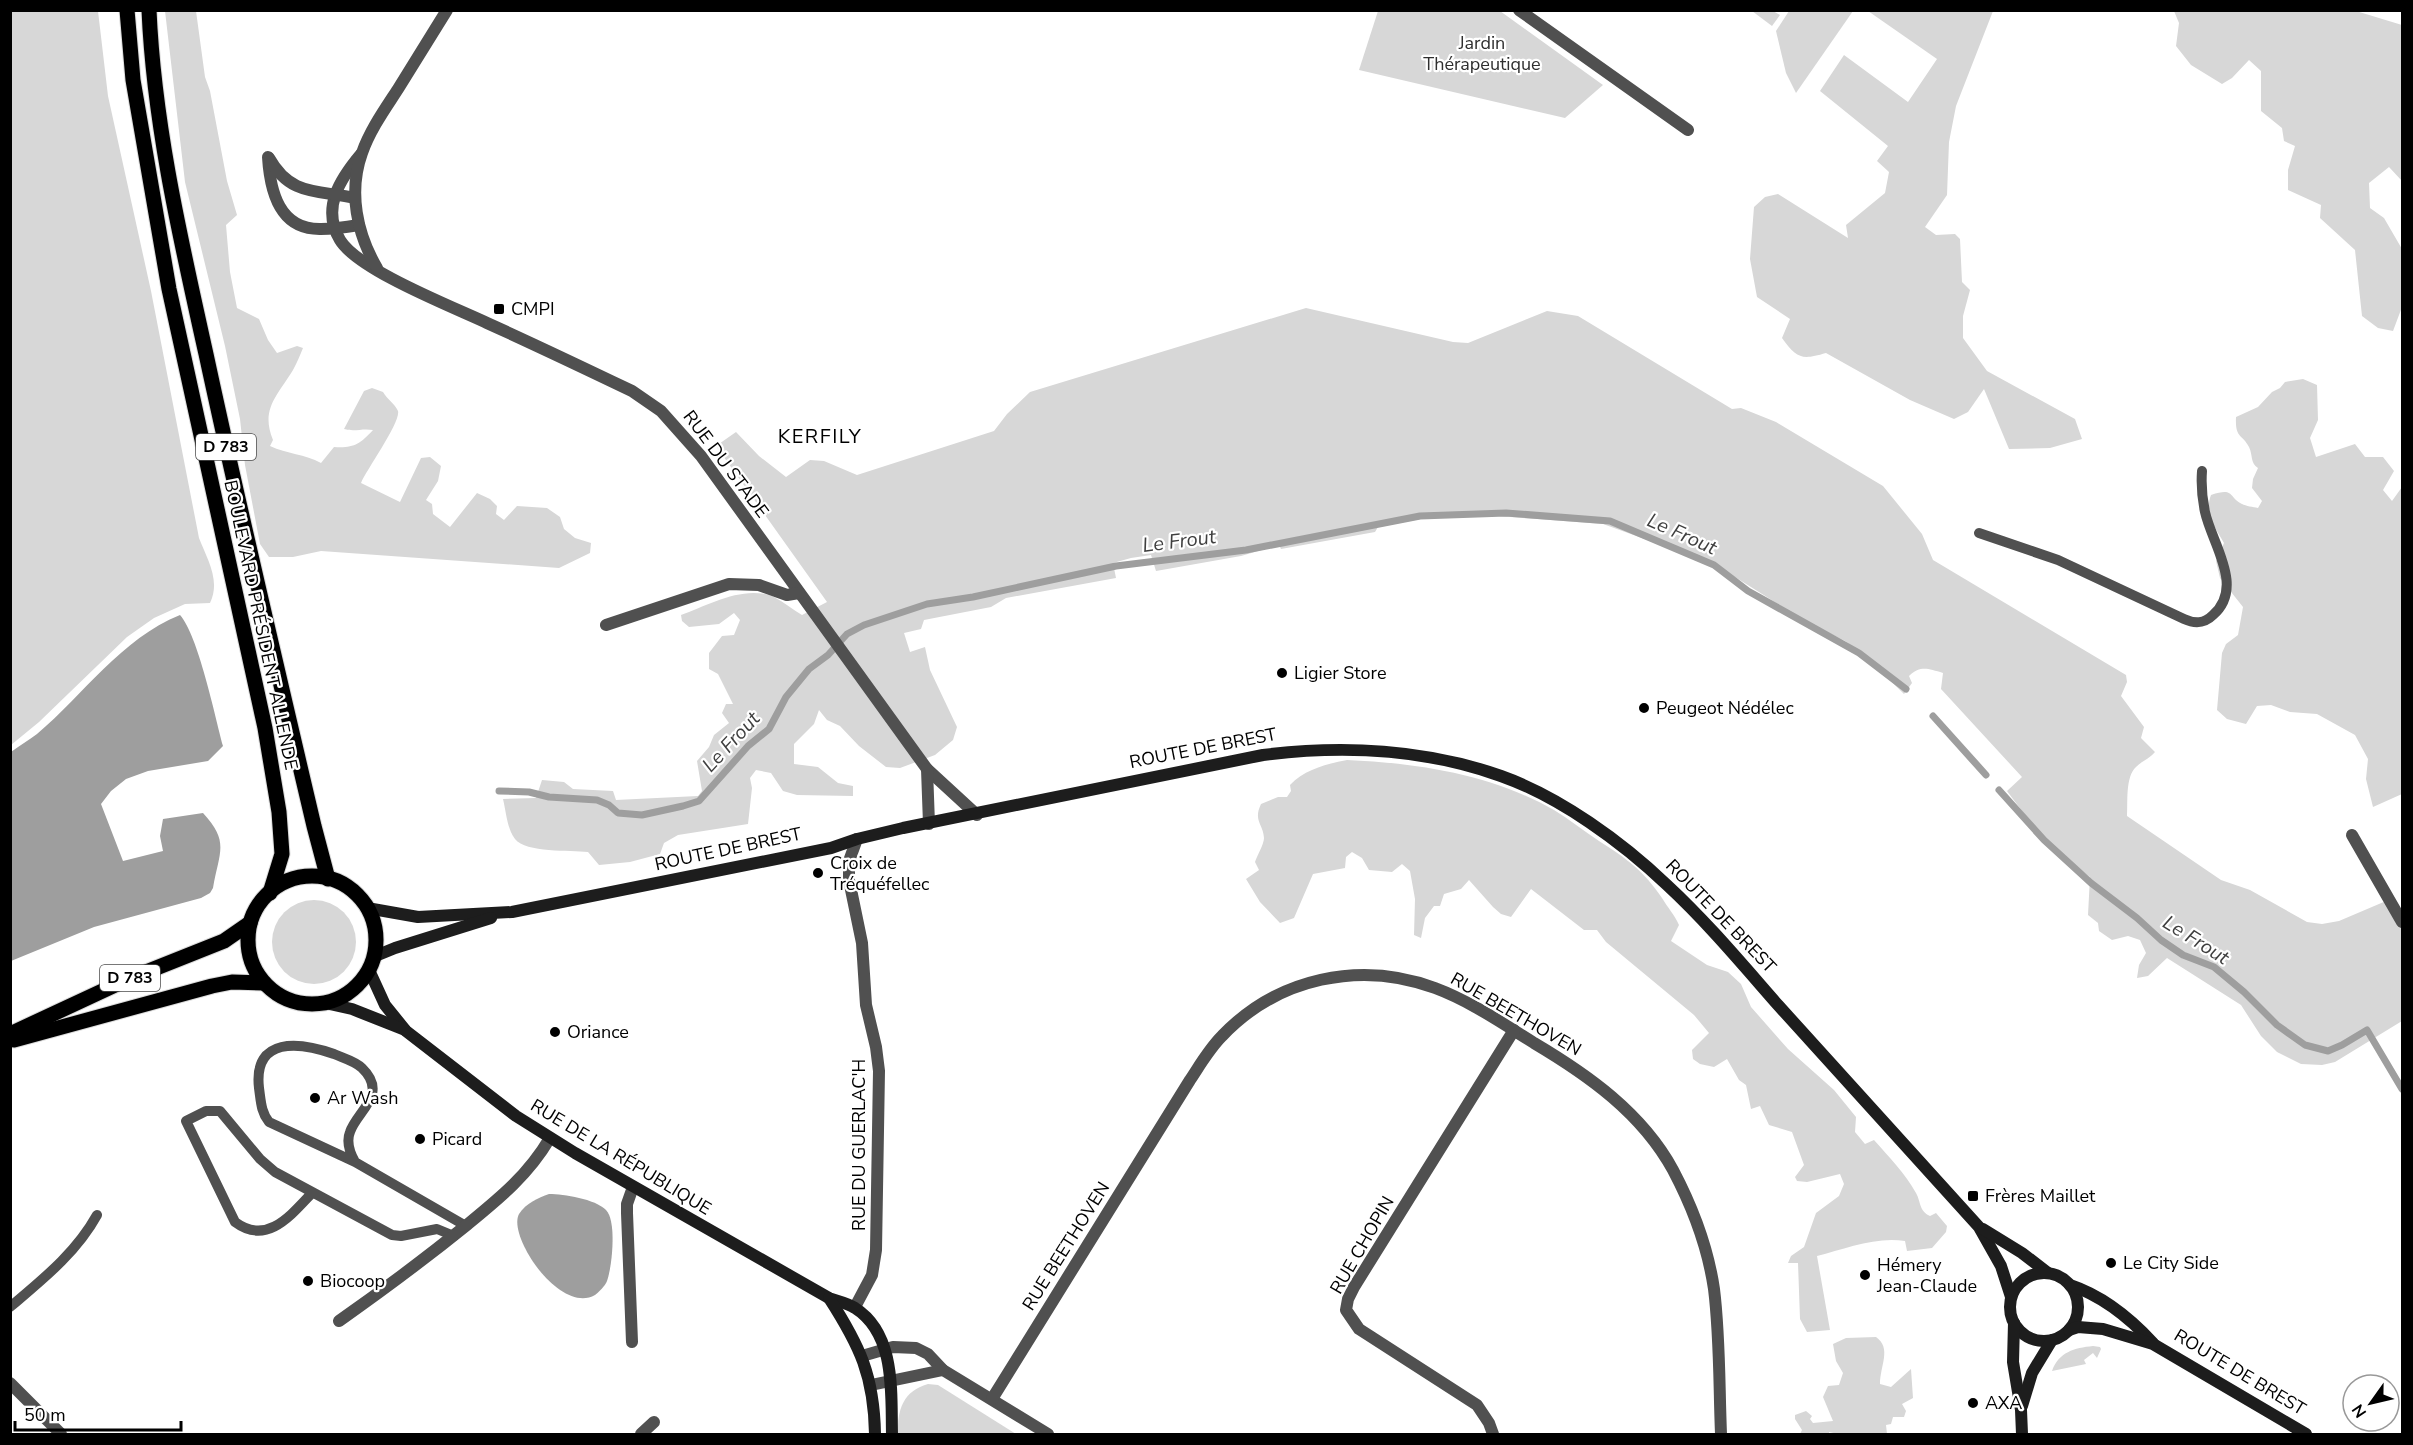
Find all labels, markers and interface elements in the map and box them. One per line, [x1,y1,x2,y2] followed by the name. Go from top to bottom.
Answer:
[1423,31,1541,76] park label: Jardin Thérapeutique
[511,297,555,321] place label: CMPI
[492,302,506,316] marker: CMPI
[678,405,774,523] street label: RUE DU STADE
[778,423,862,450] district label: KERFILY
[196,434,256,460] road number: D 783
[218,478,304,772] street label: BOULEVARD PRÉSIDENT ALLENDE
[1643,507,1722,562] water label: Le Frout
[1141,523,1218,559] water label: Le Frout
[1294,661,1386,685] place label: Ligier Store
[1275,666,1289,680] marker: Ligier Store
[1656,696,1794,720] place label: Peugeot Nédélec
[1637,701,1651,715] marker: Peugeot Nédélec
[696,705,767,778] water label: Le Frout
[1127,722,1279,774] street label: ROUTE DE BREST
[652,822,804,876] street label: ROUTE DE BREST
[830,851,929,896] place label: Croix de Tréquéfellec
[1660,854,1782,978] street label: ROUTE DE BREST
[811,866,825,880] marker: Croix de Tréquéfellec
[2158,909,2235,971] water label: Le Frout
[100,965,160,991] road number: D 783
[1446,967,1586,1061] street label: RUE BEETHOVEN
[567,1020,629,1044] place label: Oriance
[548,1025,562,1039] marker: Oriance
[847,1059,871,1231] street label: RUE DU GUERLAC'H
[327,1086,398,1110] place label: Ar Wash
[308,1091,322,1105] marker: Ar Wash
[526,1093,716,1221] street label: RUE DE LA RÉPUBLIQUE
[432,1127,482,1151] place label: Picard
[413,1132,427,1146] marker: Picard
[1017,1177,1115,1315] street label: RUE BEETHOVEN
[1985,1184,2096,1208] place label: Frères Maillet
[1966,1189,1980,1203] marker: Frères Maillet
[1324,1192,1400,1298] street label: RUE CHOPIN
[2123,1251,2219,1275] place label: Le City Side
[1876,1253,1977,1298] place label: Hémery Jean-Claude
[2104,1256,2118,1270] marker: Le City Side
[1858,1268,1872,1282] marker: Hémery Jean-Claude
[320,1269,385,1293] place label: Biocoop
[301,1274,315,1288] marker: Biocoop
[2170,1323,2310,1421] street label: ROUTE DE BREST
[2341,1373,2401,1433] north arrow
[1985,1391,2022,1415] place label: AXA
[15,1394,182,1432] scale bar
[1966,1396,1980,1410] marker: AXA
[2347,1400,2372,1422] text: N
[24,1403,66,1427] text: 50 m

